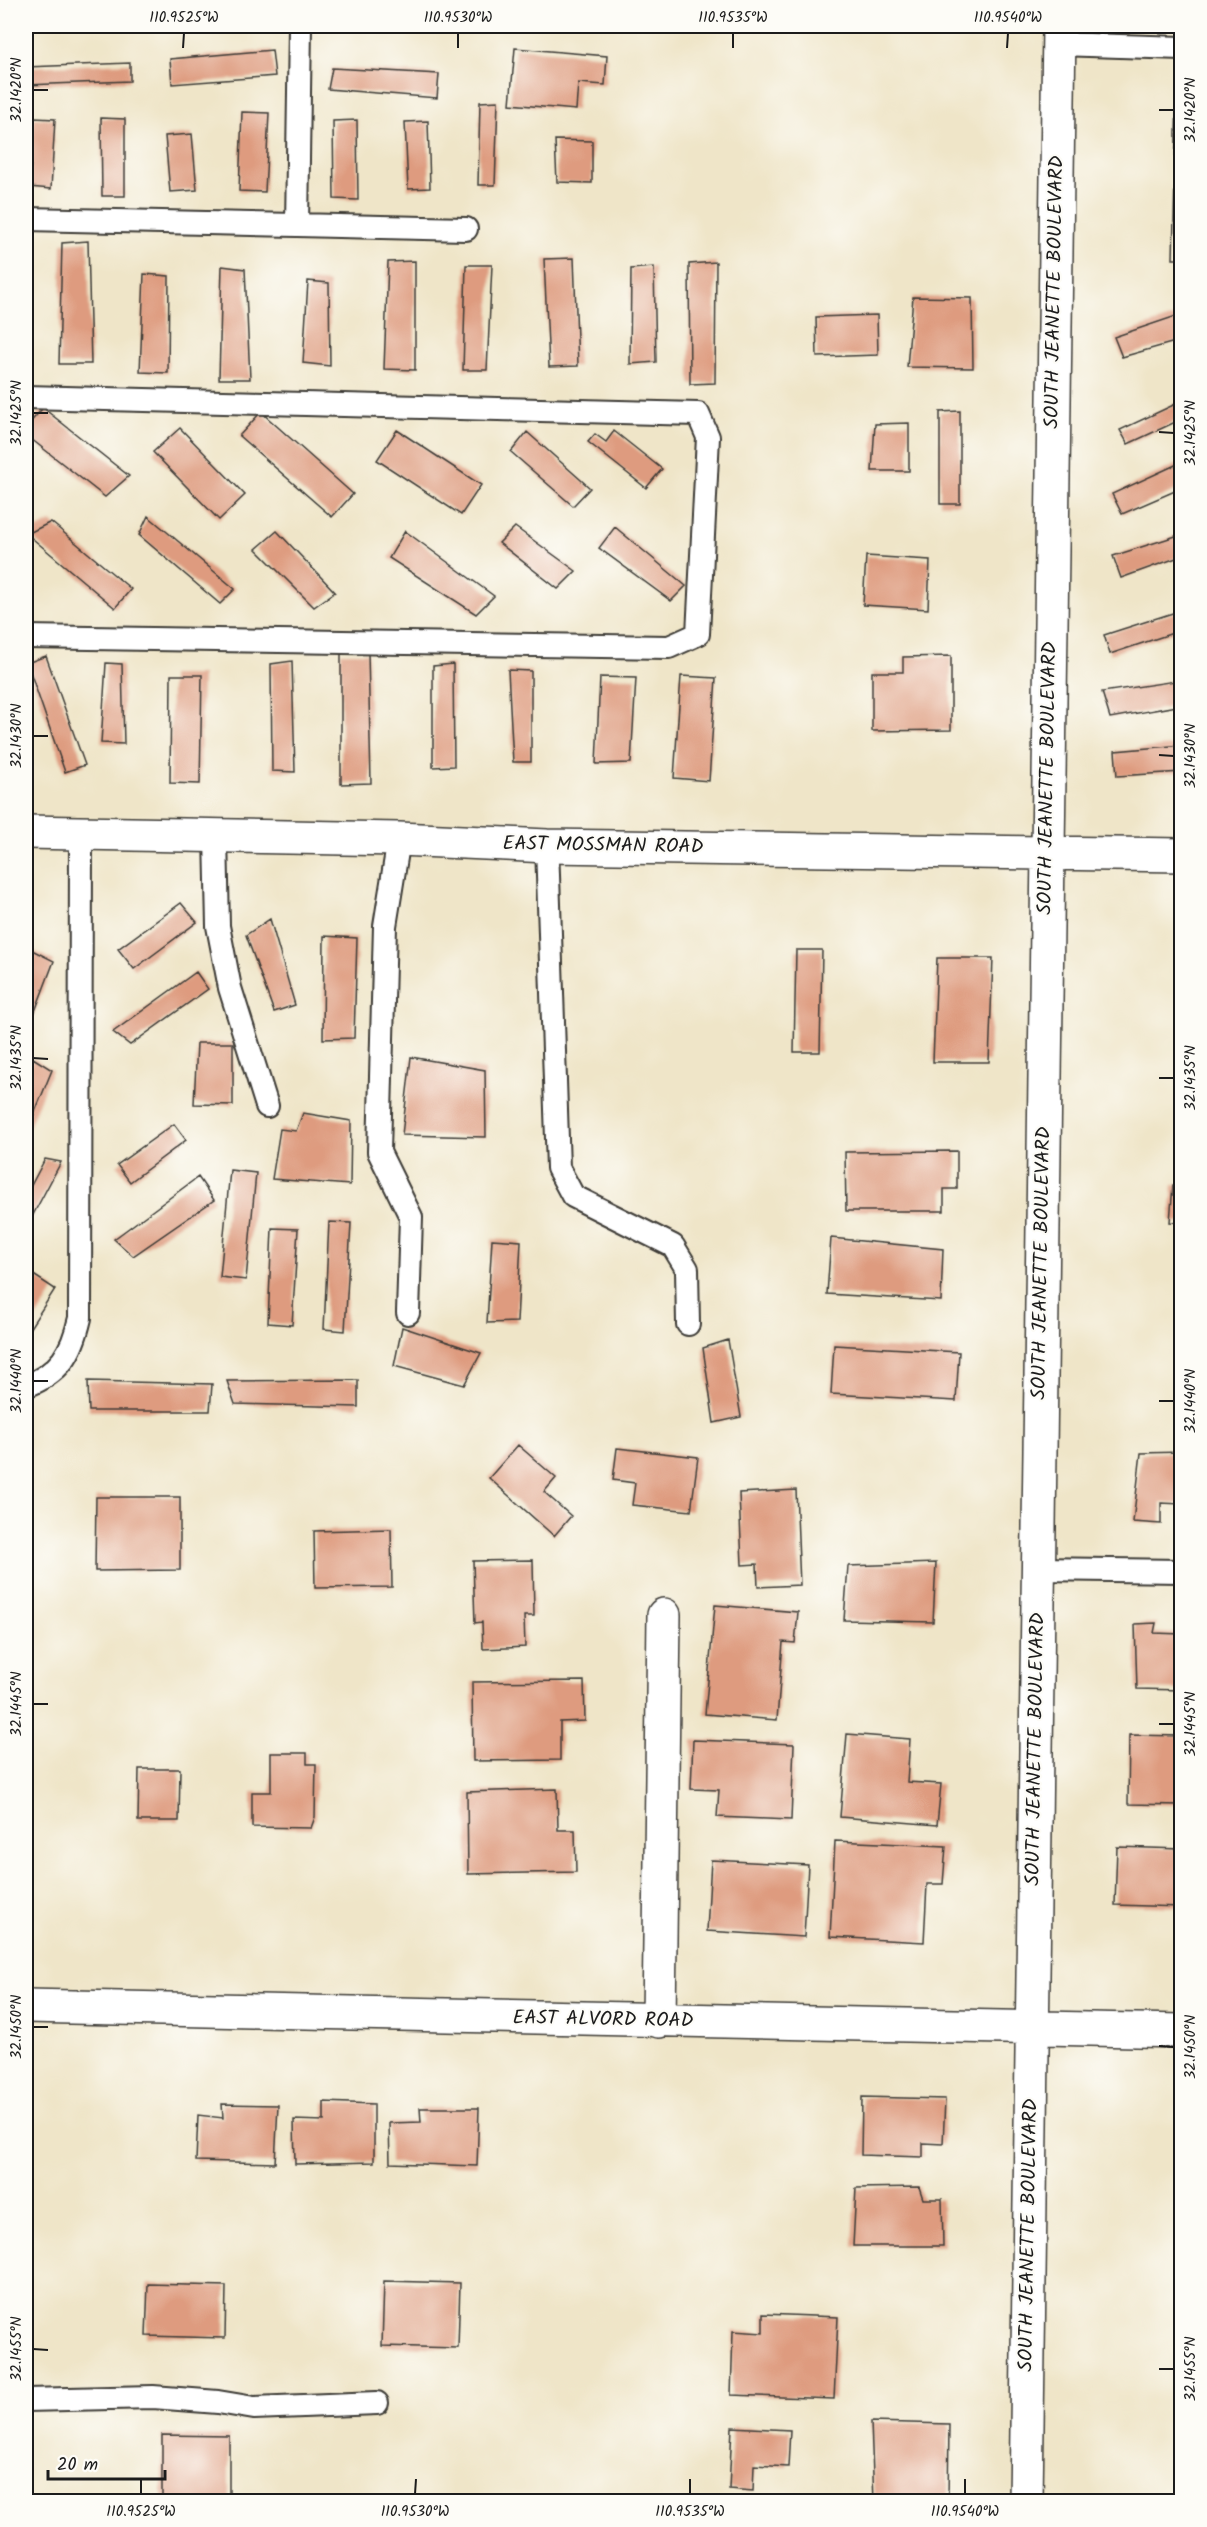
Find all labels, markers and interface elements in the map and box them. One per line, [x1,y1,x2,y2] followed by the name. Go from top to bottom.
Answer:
[149,6,219,30] text: 110.9525°W
[424,6,493,30] text: 110.9530°W
[698,6,768,30] text: 110.9535°W
[974,6,1042,30] text: 110.9540°W
[5,57,29,123] text: 32.1420°N
[1179,77,1203,143] text: 32.1420°N
[1037,155,1073,429] street label: SOUTH JEANETTE BOULEVARD
[5,380,29,446] text: 32.1425°N
[1179,400,1203,466] text: 32.1425°N
[1030,641,1066,915] street label: SOUTH JEANETTE BOULEVARD
[5,703,29,769] text: 32.1430°N
[1179,723,1203,789] text: 32.1430°N
[502,828,704,864] street label: EAST MOSSMAN ROAD
[5,1025,29,1091] text: 32.1435°N
[1179,1045,1203,1111] text: 32.1435°N
[1024,1126,1060,1400] street label: SOUTH JEANETTE BOULEVARD
[5,1349,29,1413] text: 32.1440°N
[1179,1369,1203,1433] text: 32.1440°N
[1018,1612,1054,1886] street label: SOUTH JEANETTE BOULEVARD
[5,1671,29,1737] text: 32.1445°N
[1179,1691,1203,1757] text: 32.1445°N
[5,1995,29,2059] text: 32.1450°N
[512,2002,694,2038] street label: EAST ALVORD ROAD
[1179,2015,1203,2079] text: 32.1450°N
[1011,2098,1047,2372] street label: SOUTH JEANETTE BOULEVARD
[5,2316,29,2382] text: 32.1455°N
[1179,2336,1203,2402] text: 32.1455°N
[48,2443,165,2481] scale bar
[57,2451,98,2480] text: 20 m
[106,2500,176,2524] text: 110.9525°W
[381,2500,450,2524] text: 110.9530°W
[655,2500,725,2524] text: 110.9535°W
[931,2500,999,2524] text: 110.9540°W

